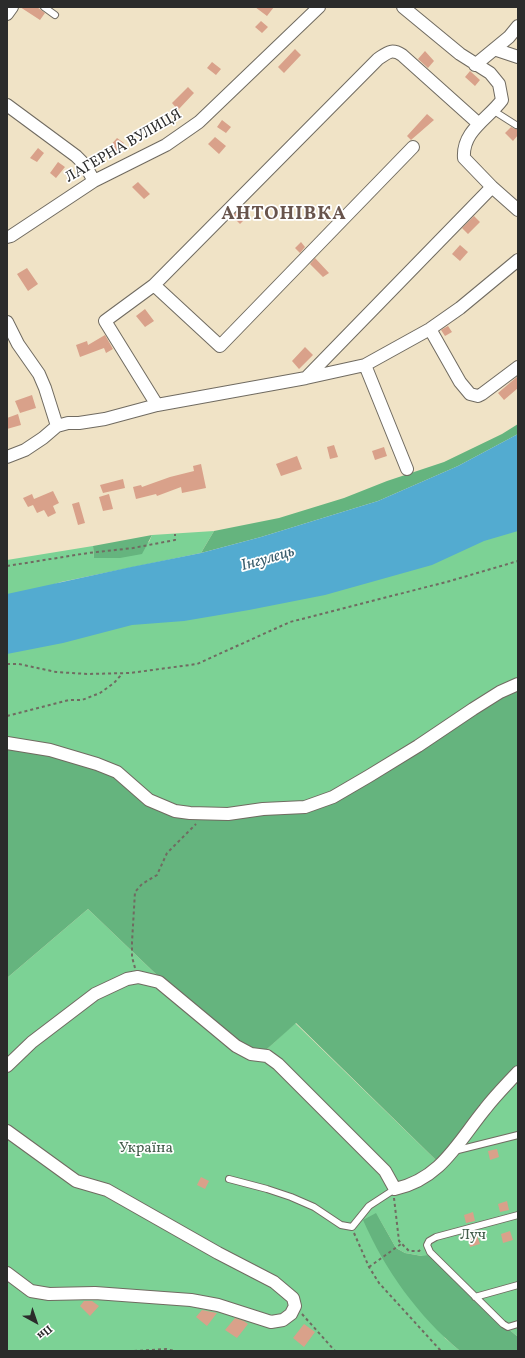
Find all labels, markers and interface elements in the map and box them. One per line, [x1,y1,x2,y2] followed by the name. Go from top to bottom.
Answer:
[62,106,186,188] street label: ЛАГЕРНА ВУЛИЦЯ
[221,205,347,227] district label: АНТОНІВКА
[239,543,297,577] water label: Інгулець
[119,1140,173,1158] park label: Україна
[460,1227,486,1245] park label: Луч
[16,1302,56,1342] north arrow
[33,1321,55,1342] text: Пн

